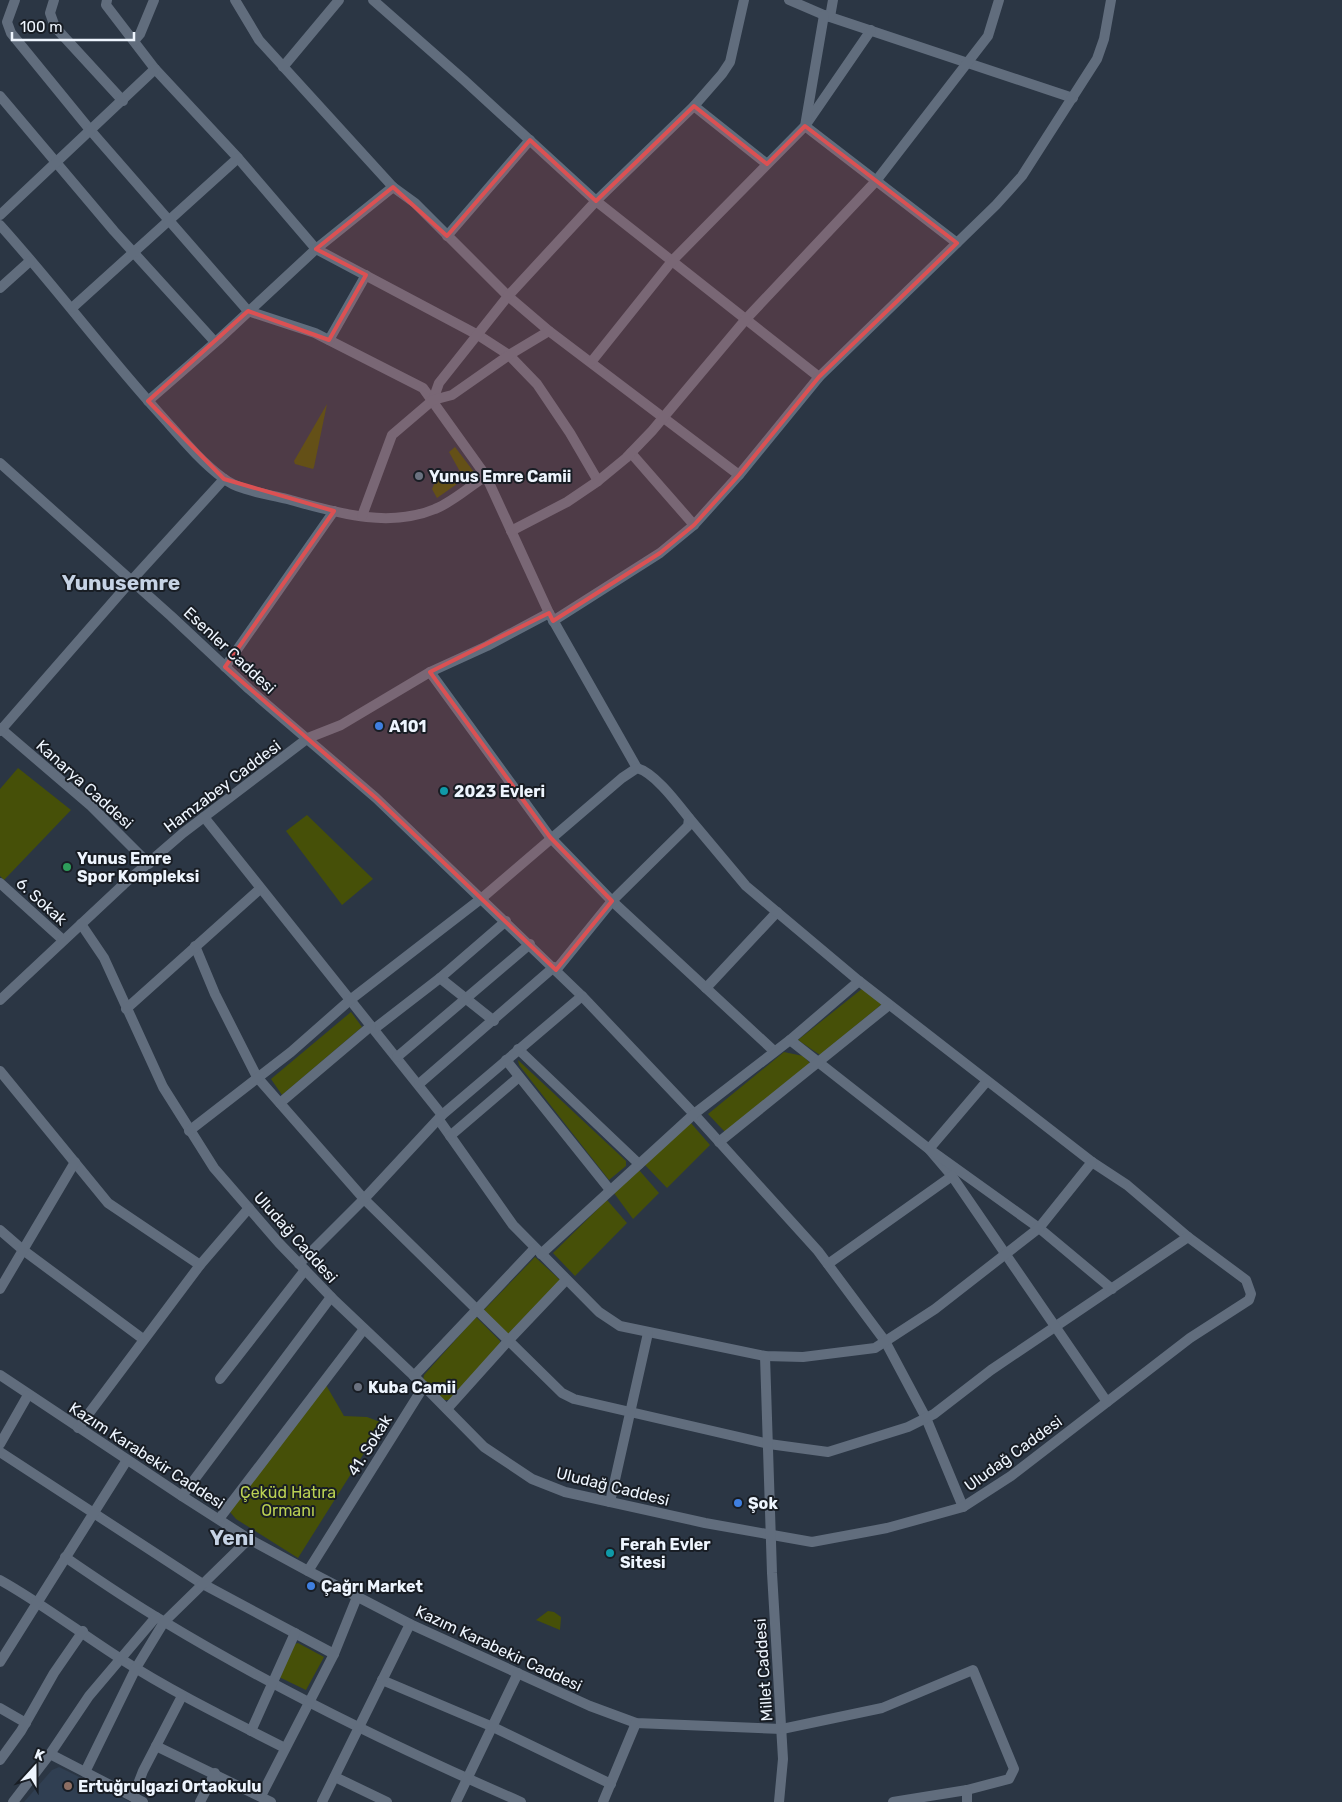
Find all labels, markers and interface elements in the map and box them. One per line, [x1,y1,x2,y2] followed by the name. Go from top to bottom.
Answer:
[12,10,135,42] scale bar
[20,18,62,36] text: 100 m
[429,467,571,486] place label: Yunus Emre Camii
[413,470,425,482] marker: Yunus Emre Camii
[62,570,180,595] district label: Yunusemre
[180,603,279,698] street label: Esenler Caddesi
[389,717,427,736] place label: A101
[373,720,385,732] marker: A101
[32,736,137,833] street label: Kanarya Caddesi
[160,736,285,837] street label: Hamzabey Caddesi
[454,782,545,801] place label: 2023 Evleri
[438,785,450,797] marker: 2023 Evleri
[77,849,199,886] place label: Yunus Emre Spor Kompleksi
[61,861,73,873] marker: Yunus Emre Spor Kompleksi
[12,874,72,930] street label: 6. Sokak
[250,1188,342,1287] street label: Uludağ Caddesi
[368,1378,456,1397] place label: Kuba Camii
[352,1381,364,1393] marker: Kuba Camii
[65,1398,228,1513] street label: Kazım Karabekir Caddesi
[343,1410,396,1479] street label: 41. Sokak
[961,1412,1066,1495] street label: Uludağ Caddesi
[554,1463,671,1510] street label: Uludağ Caddesi
[240,1483,336,1520] park label: Çeküd Hatıra Ormanı
[748,1494,778,1513] place label: Şok
[732,1497,744,1509] marker: Şok
[210,1525,254,1550] district label: Yeni
[620,1535,711,1572] place label: Ferah Evler Sitesi
[604,1547,616,1559] marker: Ferah Evler Sitesi
[321,1577,423,1596] place label: Çağrı Market
[305,1580,317,1592] marker: Çağrı Market
[413,1602,585,1695] street label: Kazım Karabekir Caddesi
[750,1618,777,1722] street label: Millet Caddesi
[10,1742,60,1792] north arrow
[32,1746,48,1765] text: K
[78,1777,262,1796] place label: Ertuğrulgazi Ortaokulu
[62,1780,74,1792] marker: Ertuğrulgazi Ortaokulu

